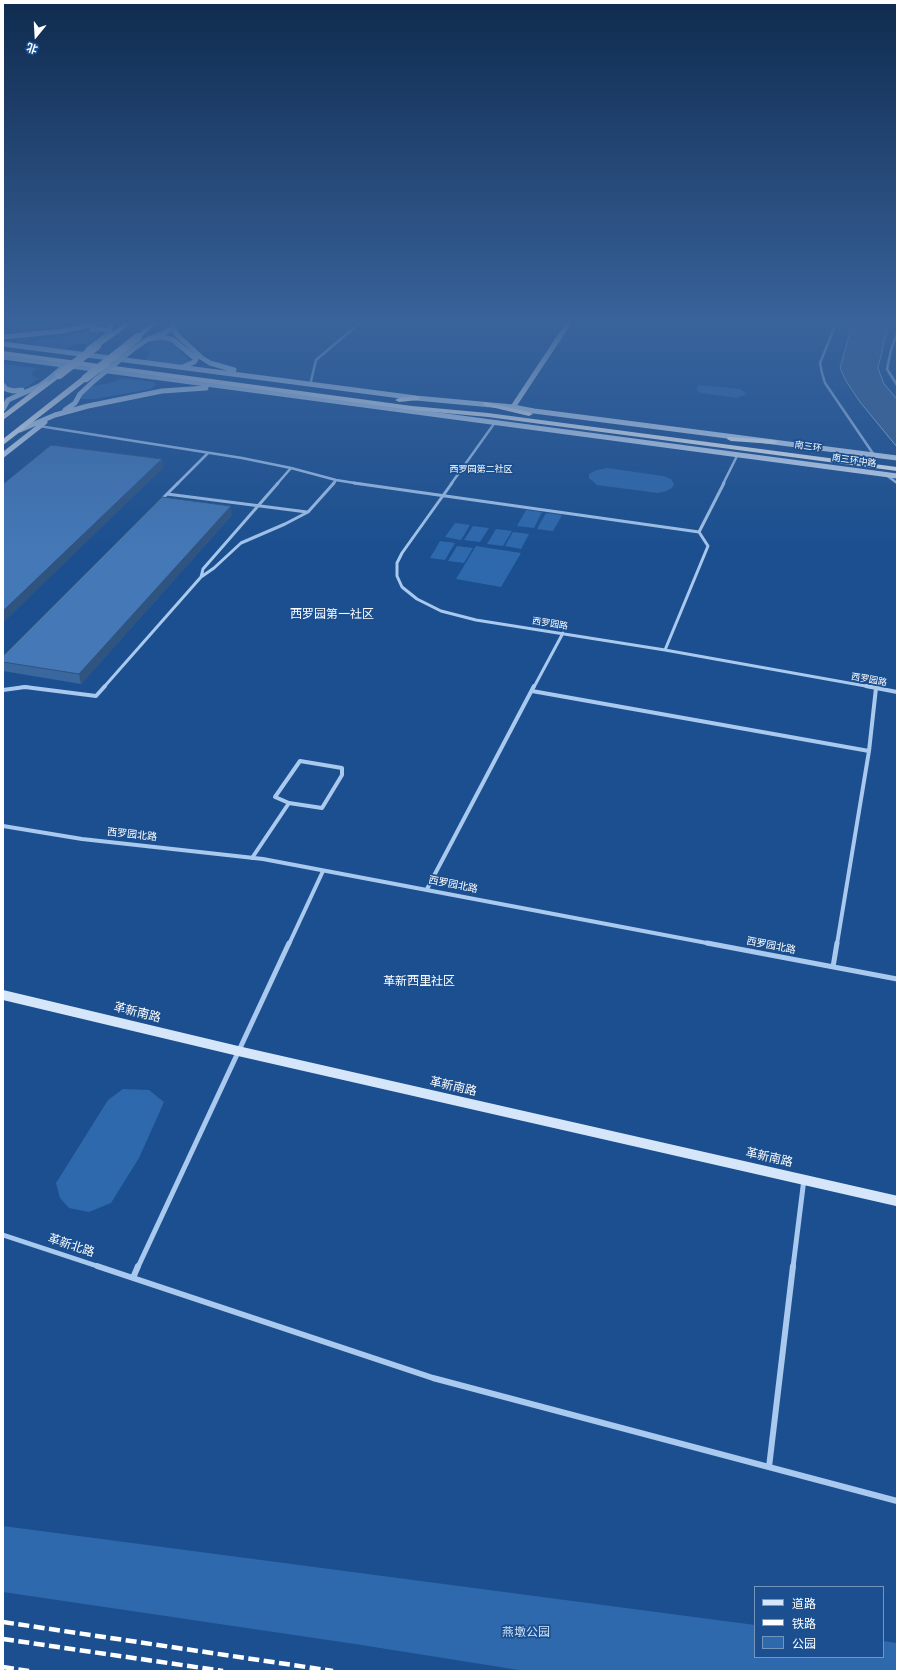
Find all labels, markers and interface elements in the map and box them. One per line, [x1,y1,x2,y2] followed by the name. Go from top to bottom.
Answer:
[16,16,56,56] north arrow
[25,40,39,56] text: 北
[794,440,822,454] street label: 南三环
[831,453,877,469] street label: 南三环中路
[450,465,512,475] district label: 西罗园第二社区
[290,608,374,622] district label: 西罗园第一社区
[531,616,569,632] street label: 西罗园路
[850,672,888,688] street label: 西罗园路
[107,826,157,844] street label: 西罗园北路
[427,874,479,896] street label: 西罗园北路
[745,935,797,957] street label: 西罗园北路
[383,975,455,989] district label: 革新西里社区
[112,1000,162,1026] street label: 革新南路
[428,1075,478,1099] street label: 革新南路
[744,1146,794,1170] street label: 革新南路
[46,1232,96,1260] street label: 革新北路
[754,1586,884,1658] legend
[792,1597,816,1611] text: 道路
[792,1617,816,1631] text: 铁路
[502,1626,550,1640] park label: 燕墩公园
[792,1637,816,1651] text: 公园

